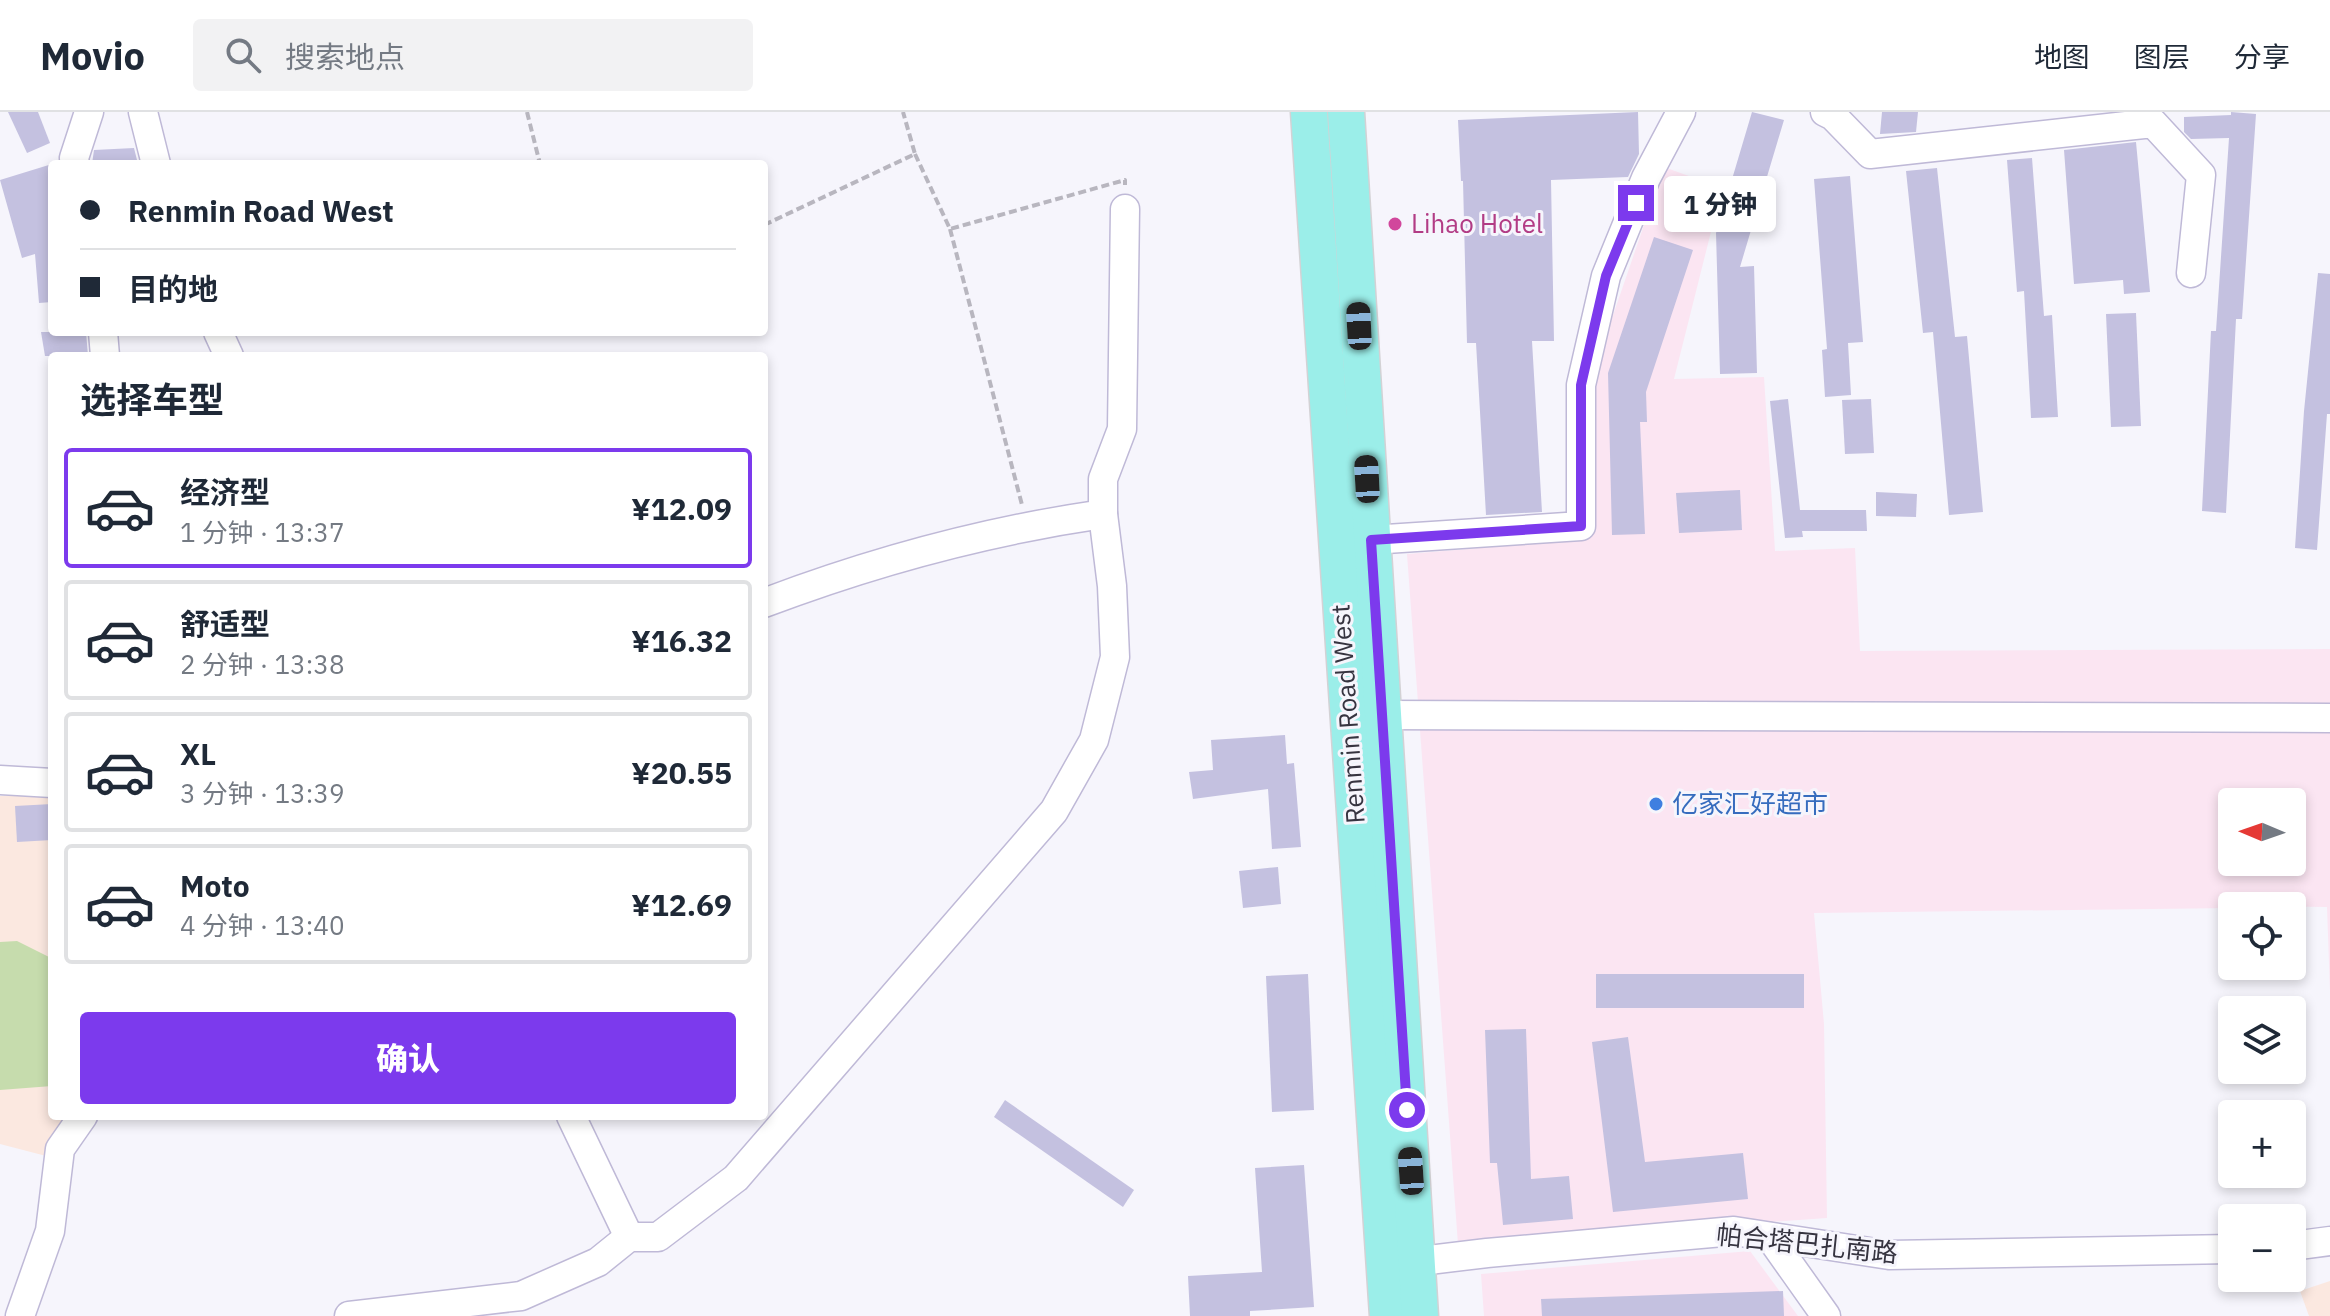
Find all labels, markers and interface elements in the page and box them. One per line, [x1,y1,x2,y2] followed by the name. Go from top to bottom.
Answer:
[193,19,753,91] search box
[40,31,145,80] text: Movio
[221,33,265,77] icon: search
[285,37,405,76] text: 搜索地点
[2034,38,2090,75] text: 地图
[2134,38,2190,75] text: 图层
[2234,38,2290,75] text: 分享
[1664,175,1776,231] callout: 1 分钟
[1618,185,1654,221] route end
[1683,187,1757,221] text: 1 分钟
[128,191,394,230] text: Renmin Road West
[1411,206,1543,240] place label: Lihao Hotel
[1386,215,1404,233] marker: Lihao Hotel
[128,269,218,308] text: 目的地
[1346,301,1372,351] car
[80,376,224,423] text: 选择车型
[1354,454,1380,504] car
[84,472,156,544] icon: car
[180,472,270,511] text: 经济型
[631,489,732,528] text: ¥12.09
[180,515,344,549] text: 1 分钟 · 13:37
[1322,603,1372,825] street label: Renmin Road West
[84,604,156,676] icon: car
[180,604,270,643] text: 舒适型
[631,621,732,660] text: ¥16.32
[180,647,344,681] text: 2 分钟 · 13:38
[180,734,216,773] text: XL
[84,736,156,808] icon: car
[631,753,732,792] text: ¥20.55
[180,776,344,810] text: 3 分钟 · 13:39
[1672,786,1828,820] place label: 亿家汇好超市
[2218,788,2306,876] north arrow
[2218,788,2306,1292] map controls
[1647,795,1665,813] marker: 亿家汇好超市
[180,866,250,905] text: Moto
[84,868,156,940] icon: car
[631,885,732,924] text: ¥12.69
[2218,892,2306,980] button: locate
[180,908,344,942] text: 4 分钟 · 13:40
[2218,996,2306,1084] button: layers
[80,1012,736,1104] button: 确认
[1389,1092,1425,1128] route start
[2218,1100,2306,1188] button: +
[1397,1146,1425,1196] car
[2218,1204,2306,1292] button: −
[1715,1217,1899,1269] street label: 帕合塔巴扎南路

